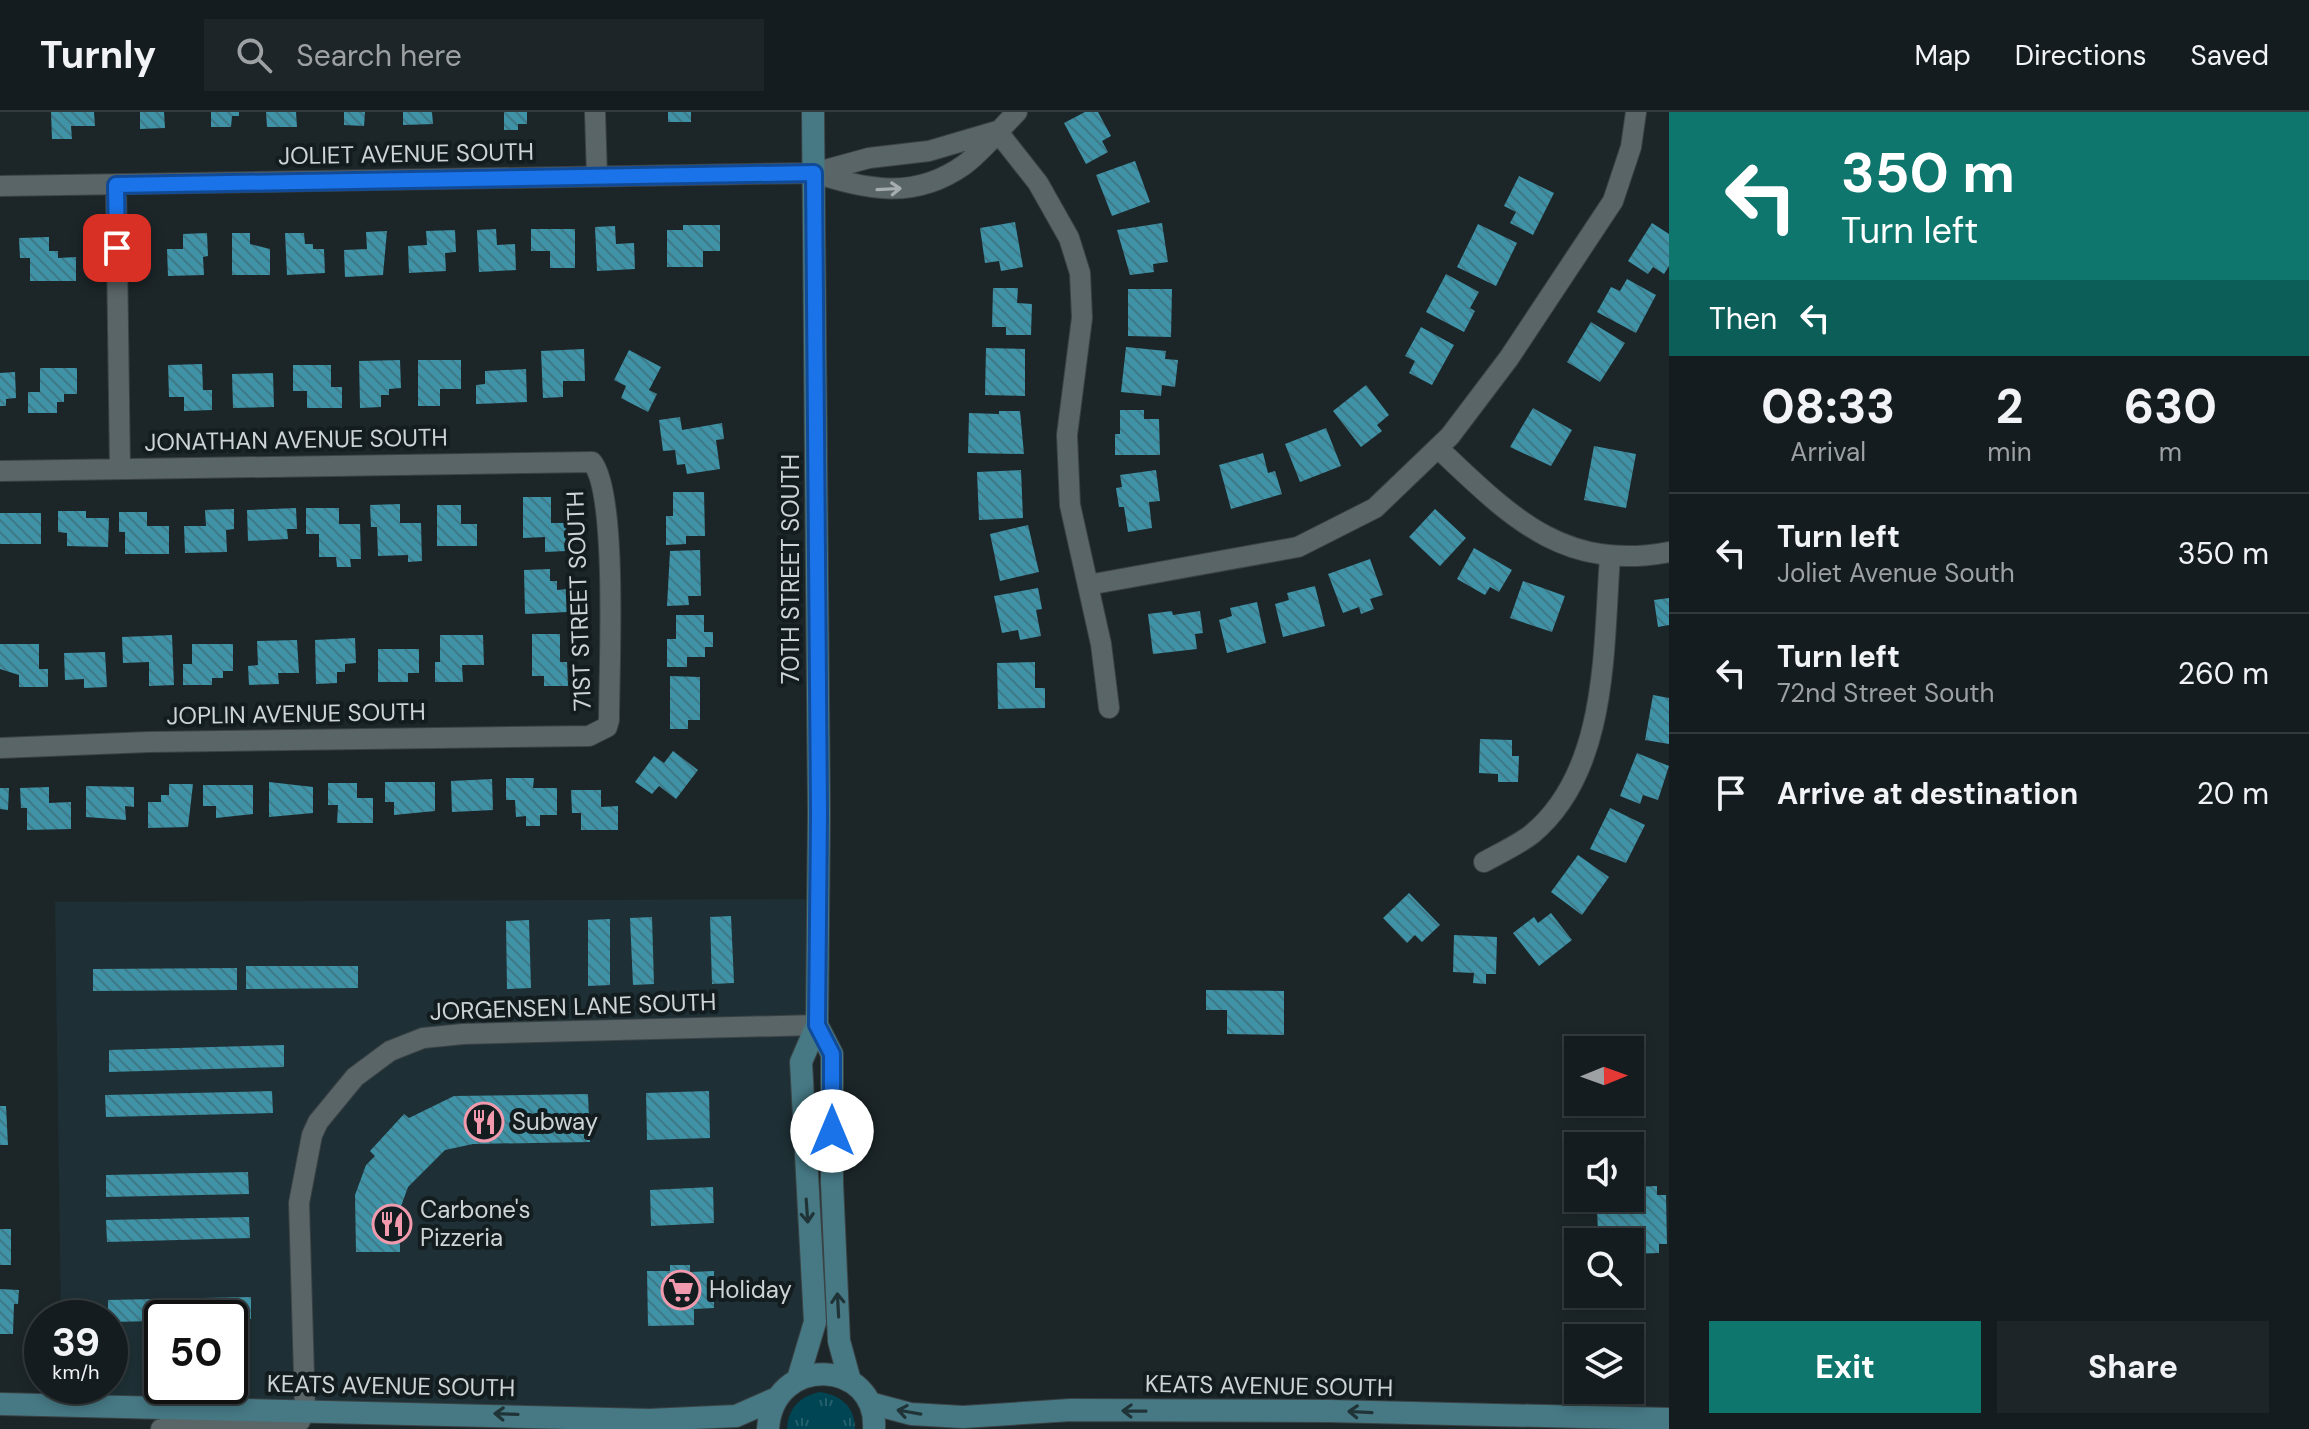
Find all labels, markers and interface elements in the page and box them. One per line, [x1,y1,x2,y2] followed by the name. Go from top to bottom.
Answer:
[204,19,764,91] search box
[40,30,156,80] text: Turnly
[232,33,276,77] icon: search
[296,36,462,75] text: Search here
[1914,37,1971,74] text: Map
[2015,37,2147,74] text: Directions
[2191,37,2269,74] text: Saved
[278,136,534,171] street label: JOLIET AVENUE SOUTH
[1841,136,2015,209] text: 350 m
[1709,144,1813,248] icon: left
[875,181,902,196] one-way arrow
[1841,207,1978,254] text: Turn left
[83,214,151,282] pin
[95,226,139,270] icon: arrive
[1793,296,1837,340] icon: left
[1709,299,1777,338] text: Then
[1761,375,1895,438] text: 08:33
[1996,375,2023,438] text: 2
[2124,375,2217,438] text: 630
[144,421,448,458] street label: JONATHAN AVENUE SOUTH
[1790,435,1866,469] text: Arrival
[1987,435,2032,469] text: min
[2159,435,2182,469] text: m
[775,454,806,684] street label: 70TH STREET SOUTH
[559,491,598,711] street label: 71ST STREET SOUTH
[1777,517,1900,556] text: Turn left
[1709,531,1753,575] icon: left
[2178,534,2269,573] text: 350 m
[1777,556,2015,590] text: Joliet Avenue South
[1777,637,1900,676] text: Turn left
[1709,651,1753,695] icon: left
[2178,654,2269,693] text: 260 m
[1777,676,1994,710] text: 72nd Street South
[166,696,426,731] street label: JOPLIN AVENUE SOUTH
[1709,771,1753,815] icon: arrive
[1777,774,2078,813] text: Arrive at destination
[2197,774,2269,813] text: 20 m
[429,986,717,1027] street label: JORGENSEN LANE SOUTH
[1564,1036,1644,1116] north arrow
[1564,1036,1644,1404] map controls
[790,1089,874,1173] position arrow
[463,1101,505,1143] restaurant icon: Subway
[512,1106,598,1137] place label: Subway
[1564,1132,1644,1212] button: sound
[420,1194,531,1253] place label: Carbone's Pizzeria
[800,1197,815,1224] one-way arrow
[371,1203,413,1245] restaurant icon: Carbone's Pizzeria
[1564,1228,1644,1308] button: search
[660,1269,702,1311] supermarket icon: Holiday
[709,1274,792,1305] place label: Holiday
[830,1292,845,1319] one-way arrow
[144,1300,248,1404] speed limit sign: 50
[52,1316,100,1368] text: 39
[1709,1321,1981,1413] button: Exit
[1997,1321,2269,1413] button: Share
[1564,1324,1644,1404] button: layers
[52,1359,100,1385] text: km/h
[267,1368,516,1403] street label: KEATS AVENUE SOUTH
[1145,1368,1394,1403] street label: KEATS AVENUE SOUTH
[1121,1403,1148,1418] one-way arrow
[897,1404,922,1419] one-way arrow
[1347,1405,1374,1420] one-way arrow
[493,1407,520,1422] one-way arrow

